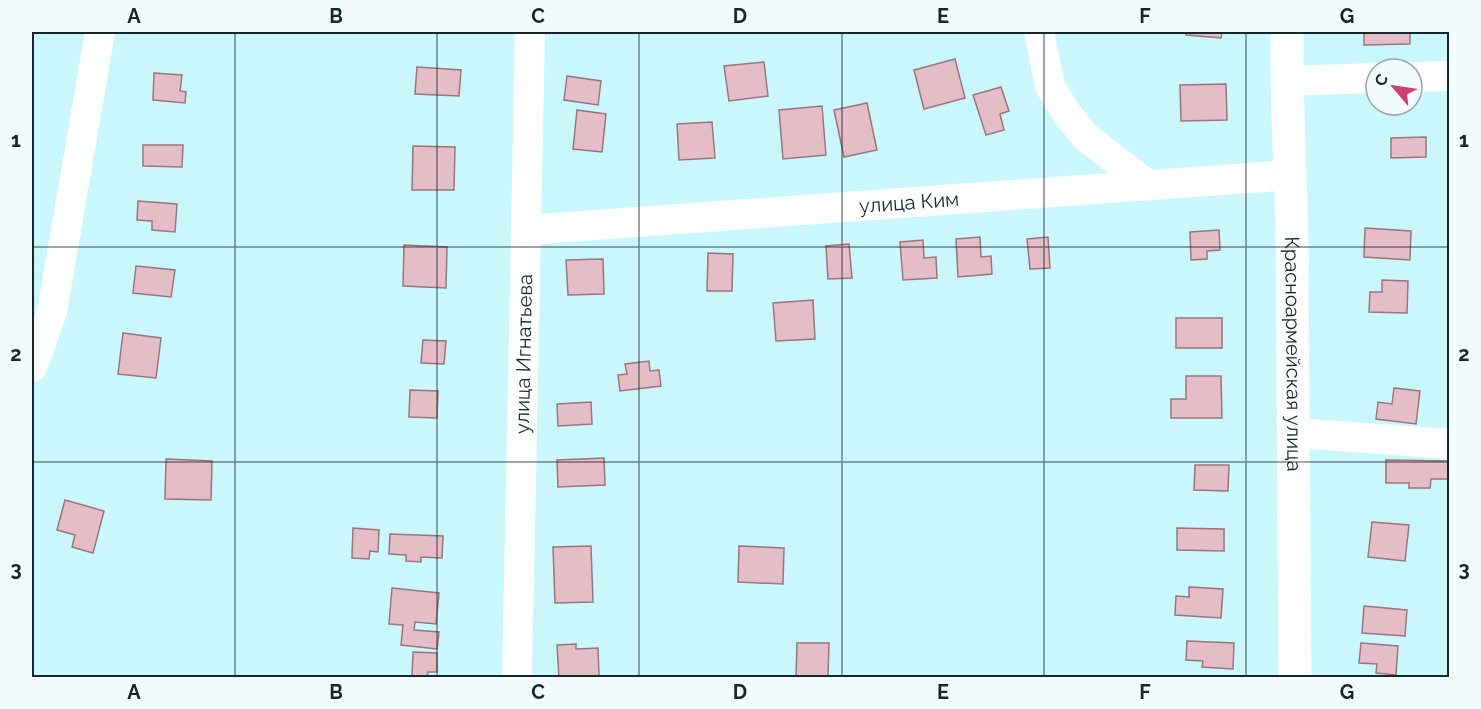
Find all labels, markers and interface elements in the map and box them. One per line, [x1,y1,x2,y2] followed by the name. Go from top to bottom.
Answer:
[127,4,141,28] text: A
[329,4,343,28] text: B
[531,4,545,28] text: C
[733,4,747,28] text: D
[937,4,949,28] text: E
[1139,4,1151,28] text: F
[1340,4,1354,28] text: G
[1364,57,1424,117] north arrow
[1370,71,1392,89] text: С
[11,128,21,152] text: 1
[1459,128,1469,152] text: 1
[858,187,960,218] street label: улица Ким
[1280,236,1306,472] street label: Красноармейская улица
[510,274,537,434] street label: улица Игнатьева
[10,342,22,366] text: 2
[1458,342,1470,366] text: 2
[10,557,22,581] text: 3
[1458,557,1470,581] text: 3
[127,680,141,704] text: A
[329,680,343,704] text: B
[531,680,545,704] text: C
[733,680,747,704] text: D
[937,680,949,704] text: E
[1139,680,1151,704] text: F
[1340,680,1354,704] text: G

